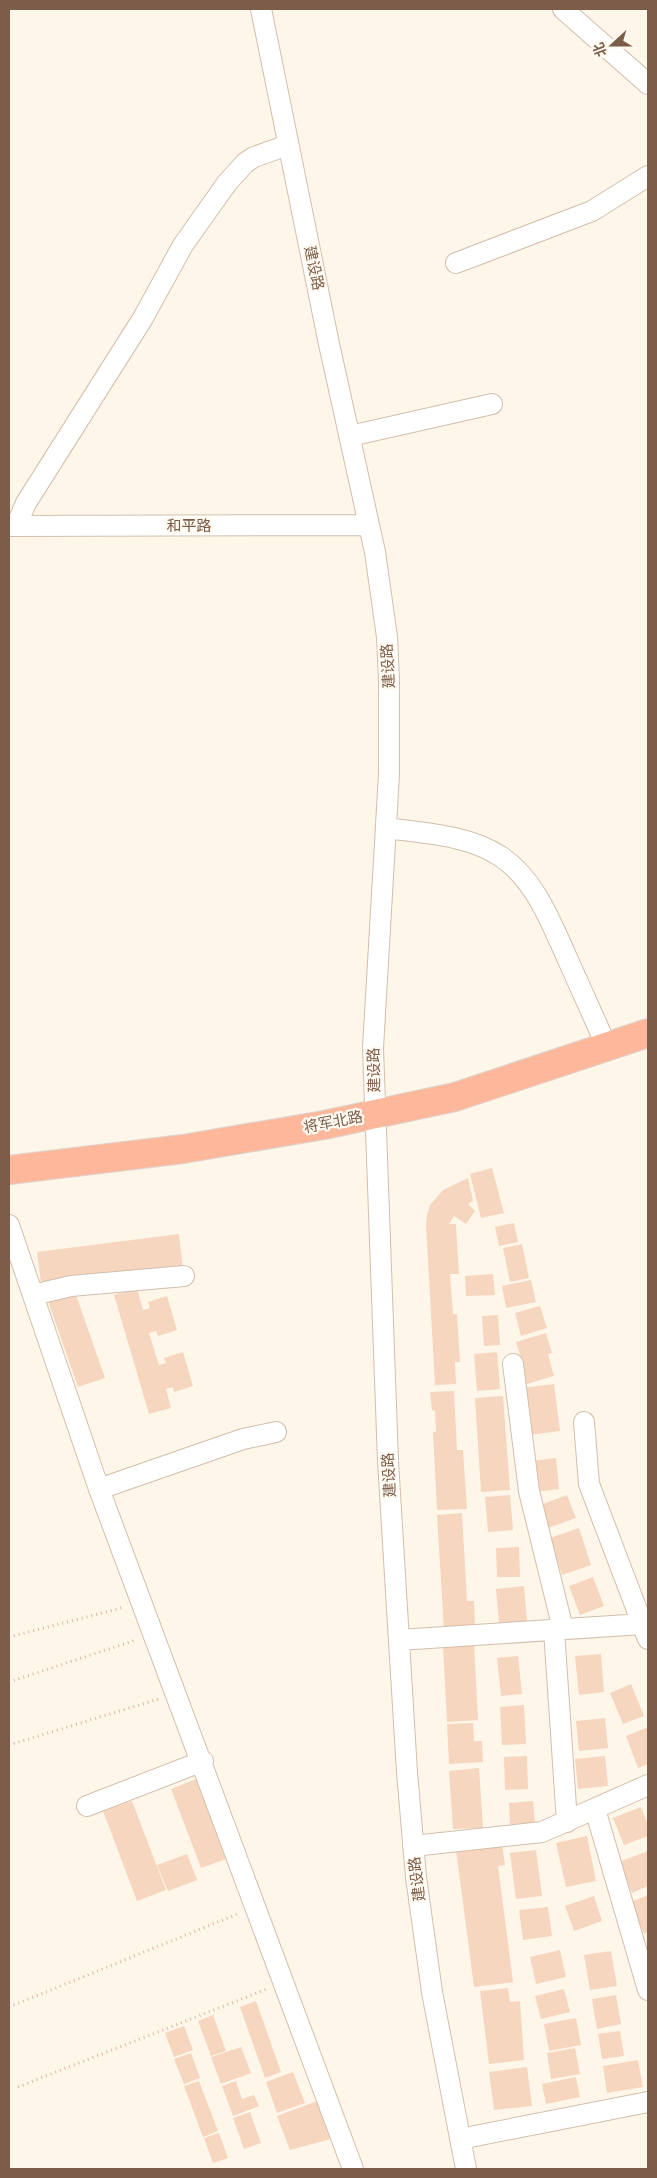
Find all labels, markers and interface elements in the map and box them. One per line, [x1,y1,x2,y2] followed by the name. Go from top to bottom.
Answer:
[587,20,637,70] north arrow
[589,40,610,59] text: 北
[301,244,328,292] street label: 建设路
[166,516,212,534] street label: 和平路
[377,643,397,689] street label: 建设路
[364,1047,382,1093] street label: 建设路
[302,1106,364,1136] street label: 将军北路
[378,1452,398,1498] street label: 建设路
[404,1856,428,1903] street label: 建设路

